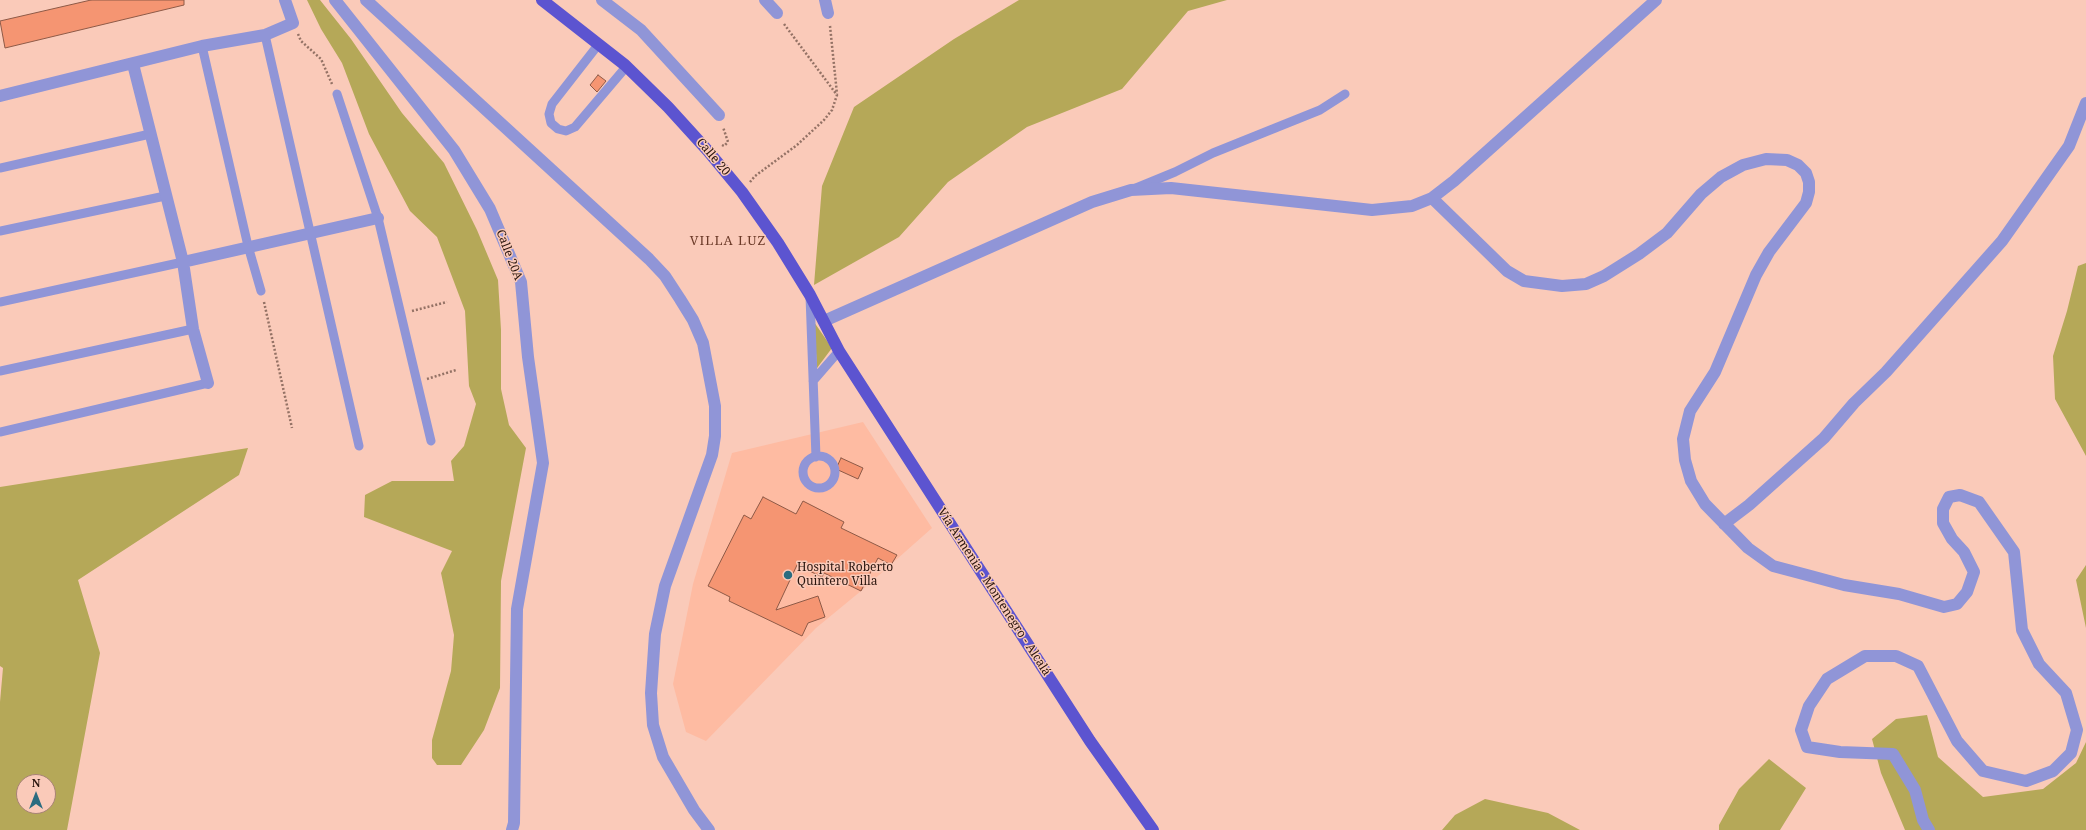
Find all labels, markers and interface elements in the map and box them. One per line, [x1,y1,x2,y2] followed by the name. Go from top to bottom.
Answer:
[693,135,733,179] street label: Calle 20
[493,228,525,282] street label: Calle 20A
[690,233,766,249] district label: VILLA LUZ
[934,505,1054,679] street label: Vía Armenia - Montenegro - Alcalá
[797,561,893,589] place label: Hospital Roberto Quintero Villa
[782,569,794,581] marker: Hospital Roberto Quintero Villa
[16,774,56,814] north arrow
[32,775,40,790] text: N

